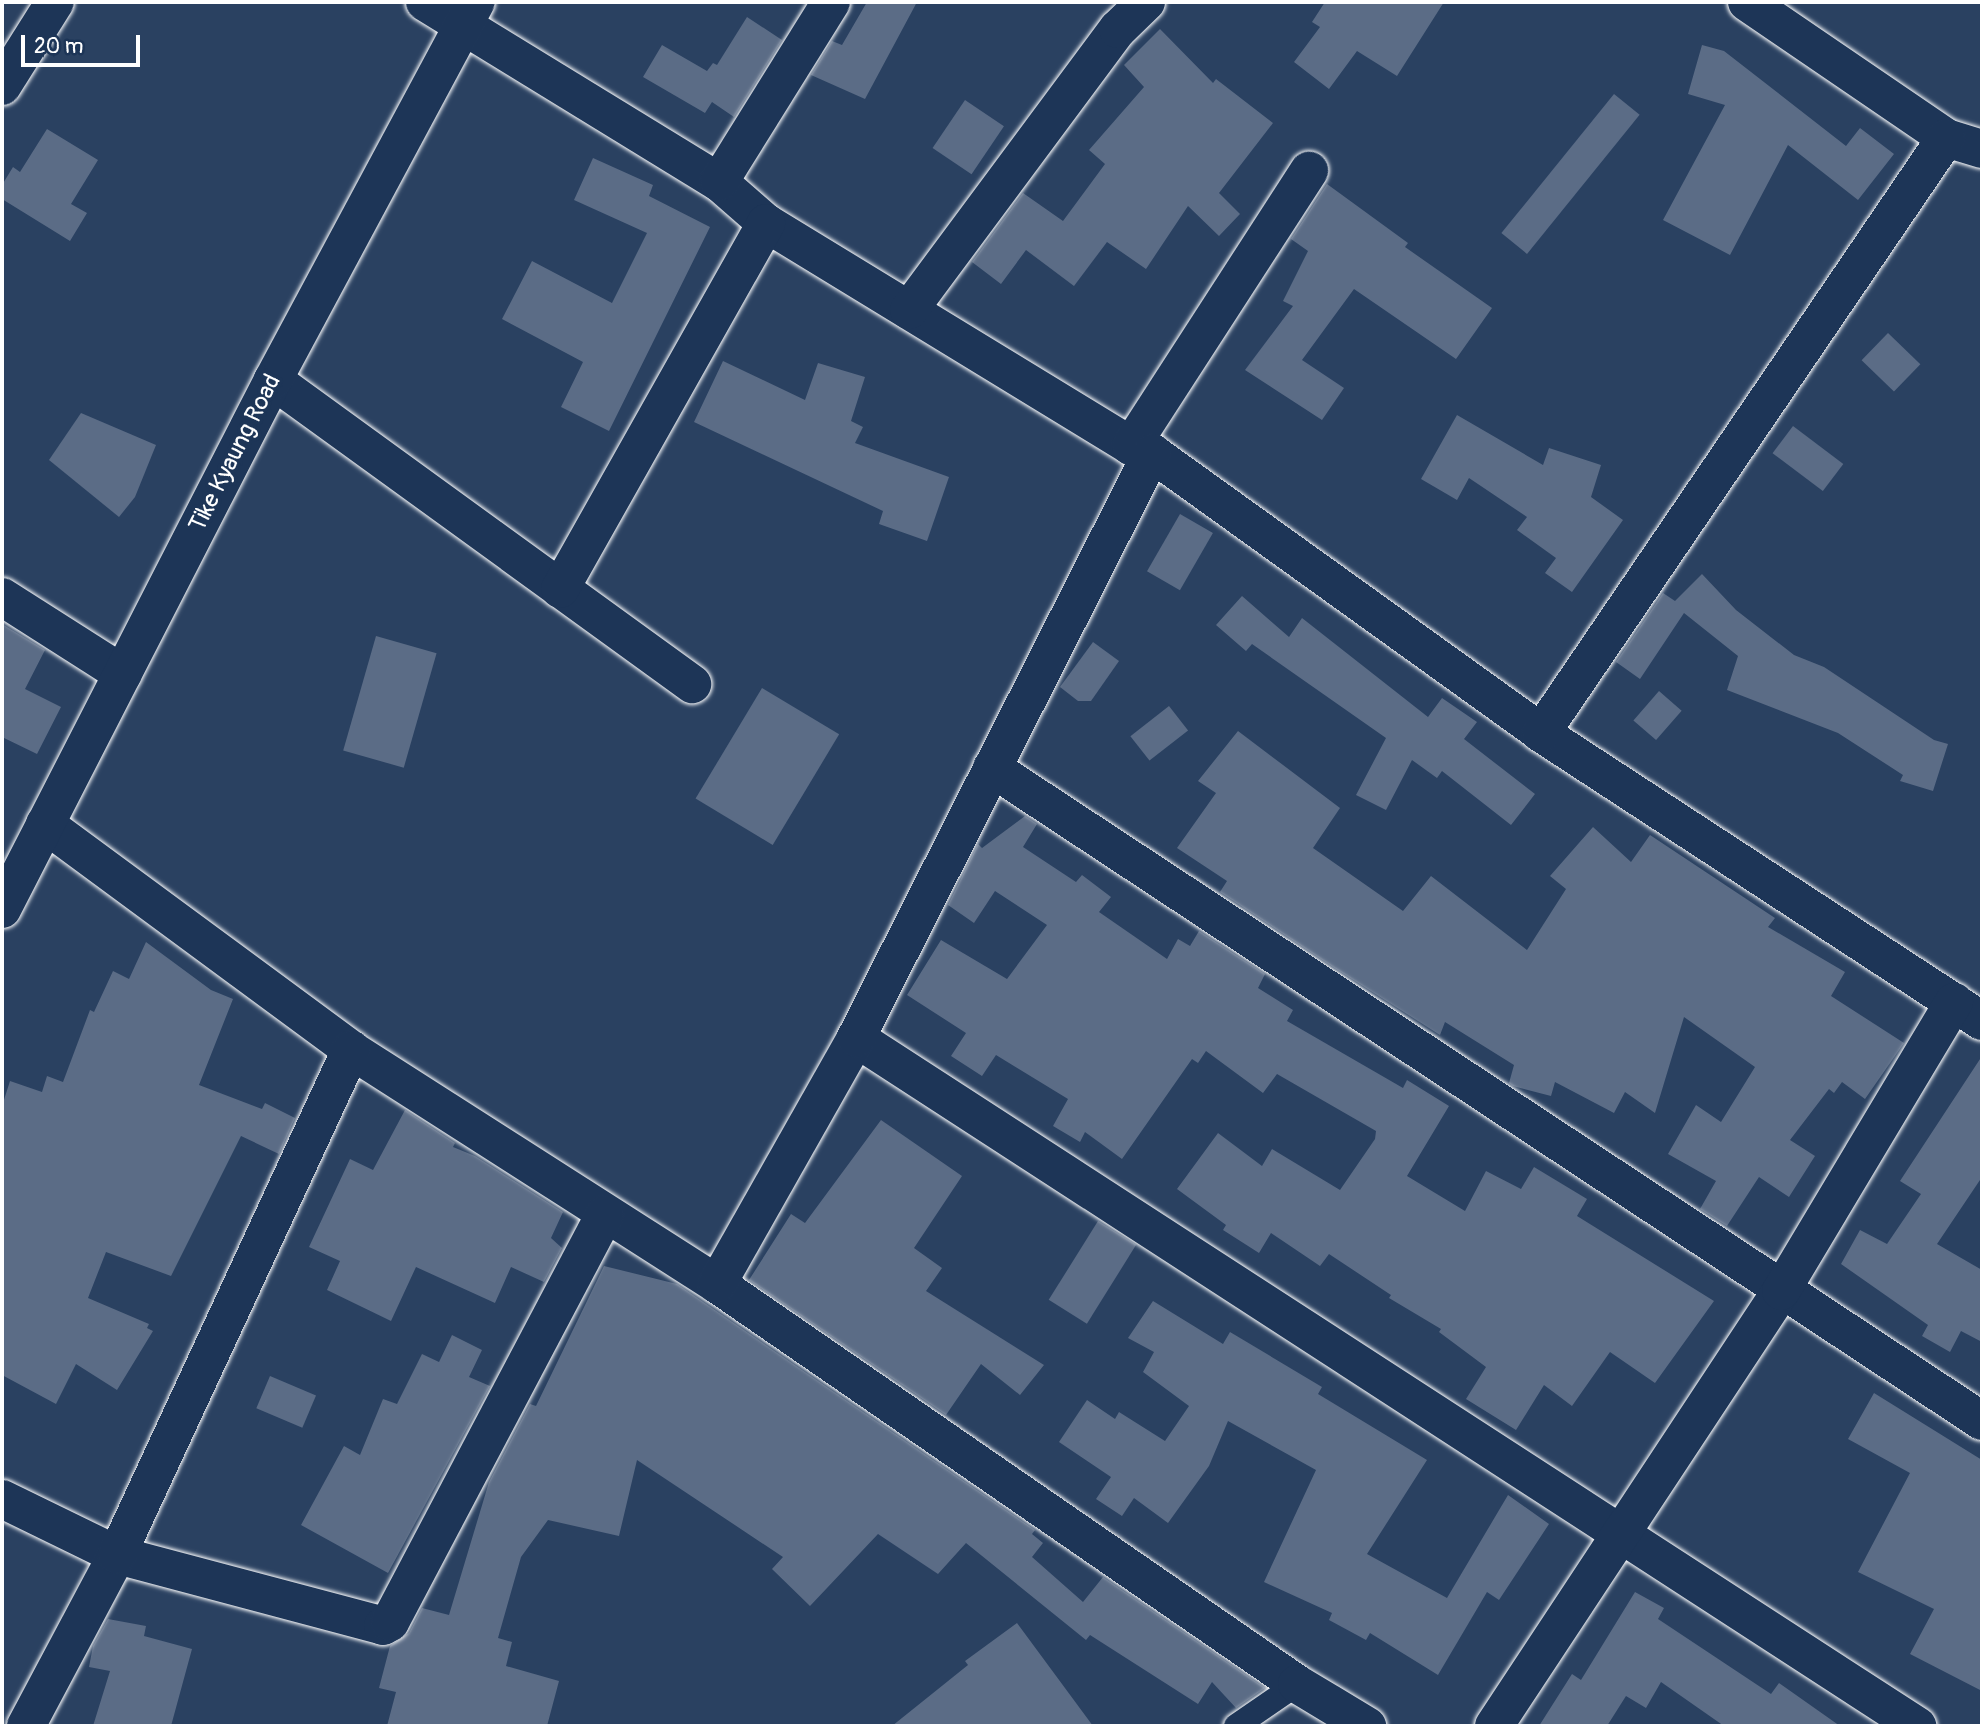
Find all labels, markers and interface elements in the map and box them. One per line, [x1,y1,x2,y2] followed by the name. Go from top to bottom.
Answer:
[24,21,144,65] scale bar
[34,33,83,60] text: 20 m
[183,370,287,536] street label: Tike Kyaung Road

